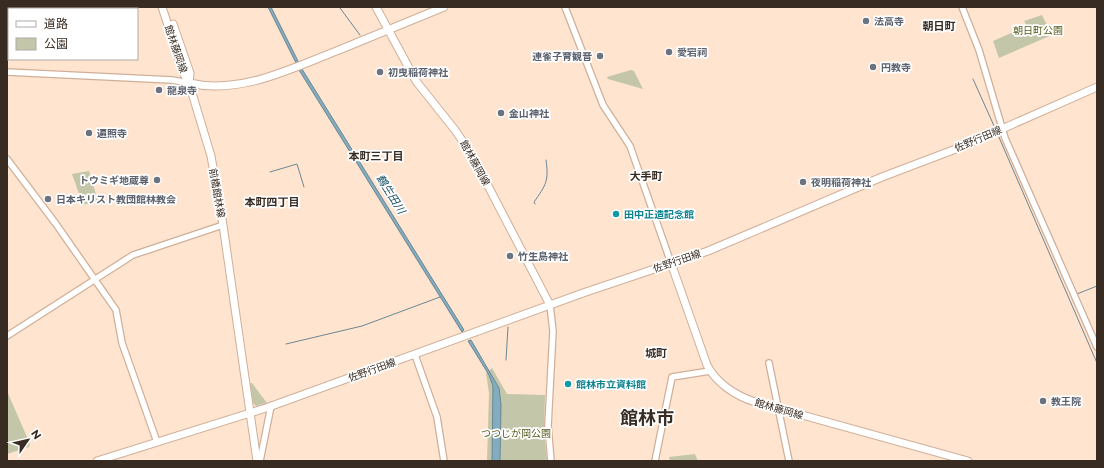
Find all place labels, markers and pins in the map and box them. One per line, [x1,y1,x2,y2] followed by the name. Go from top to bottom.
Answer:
[874,15,904,28] place label: 法高寺
[861,16,871,26] marker: 法高寺
[677,46,707,59] place label: 愛宕祠
[664,47,674,57] marker: 愛宕祠
[532,50,592,63] place label: 連雀子育観音
[595,51,605,61] marker: 連雀子育観音
[881,61,911,74] place label: 円教寺
[868,62,878,72] marker: 円教寺
[388,66,449,79] place label: 初曳稲荷神社
[375,67,385,77] marker: 初曳稲荷神社
[167,84,197,97] place label: 龍泉寺
[154,85,164,95] marker: 龍泉寺
[509,107,550,120] place label: 金山神社
[496,108,506,118] marker: 金山神社
[97,127,127,140] place label: 遍照寺
[84,128,94,138] marker: 遍照寺
[79,174,149,187] place label: トウミギ地蔵尊
[152,175,162,185] marker: トウミギ地蔵尊
[810,176,872,189] place label: 夜明稲荷神社
[798,177,808,187] marker: 夜明稲荷神社
[56,193,176,206] place label: 日本キリスト教団館林教会
[43,194,53,204] marker: 日本キリスト教団館林教会
[624,208,694,221] place label: 田中正造記念館
[611,209,621,219] marker: 田中正造記念館
[517,250,569,263] place label: 竹生島神社
[505,251,515,261] marker: 竹生島神社
[576,378,646,391] place label: 館林市立資料館
[563,379,573,389] marker: 館林市立資料館
[1051,395,1081,408] place label: 教王院
[1038,396,1048,406] marker: 教王院

